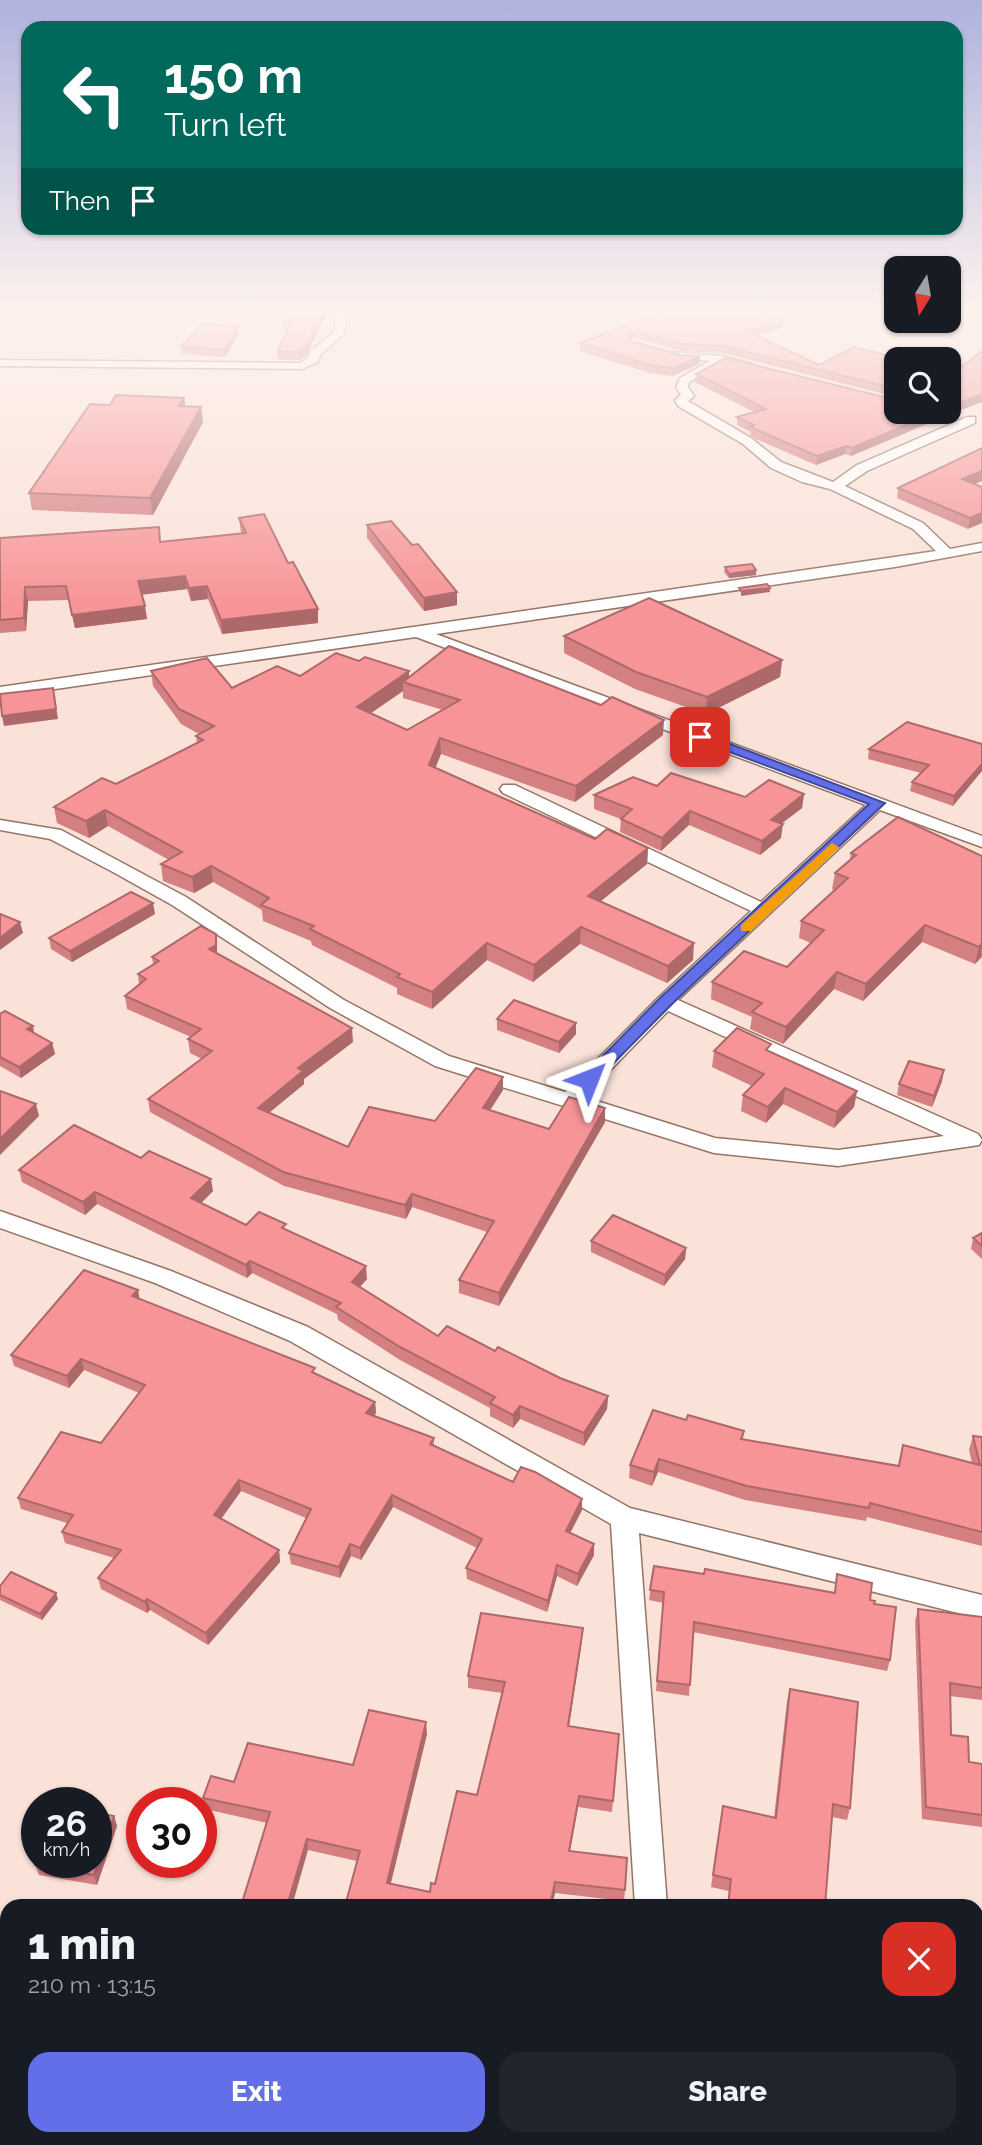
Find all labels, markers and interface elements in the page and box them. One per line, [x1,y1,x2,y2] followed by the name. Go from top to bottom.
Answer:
[164,47,303,104] text: 150 m
[49,49,140,140] icon: left
[164,106,286,143] text: Turn left
[124,182,162,220] icon: arrive
[49,186,110,216] text: Then
[884,256,961,332] north arrow
[884,256,961,424] map controls
[884,347,961,424] button: search
[670,707,730,767] pin
[681,718,719,756] icon: arrive
[552,1042,626,1116] position arrow
[126,1787,217,1878] speed limit sign: 30
[46,1803,87,1844] text: 26
[43,1839,90,1860] text: km/h
[28,1920,136,1969] text: 1 min
[882,1922,956,1996] button: close
[28,1971,156,1998] text: 210 m · 13:15
[28,2052,485,2132] button: Exit
[499,2052,956,2132] button: Share

